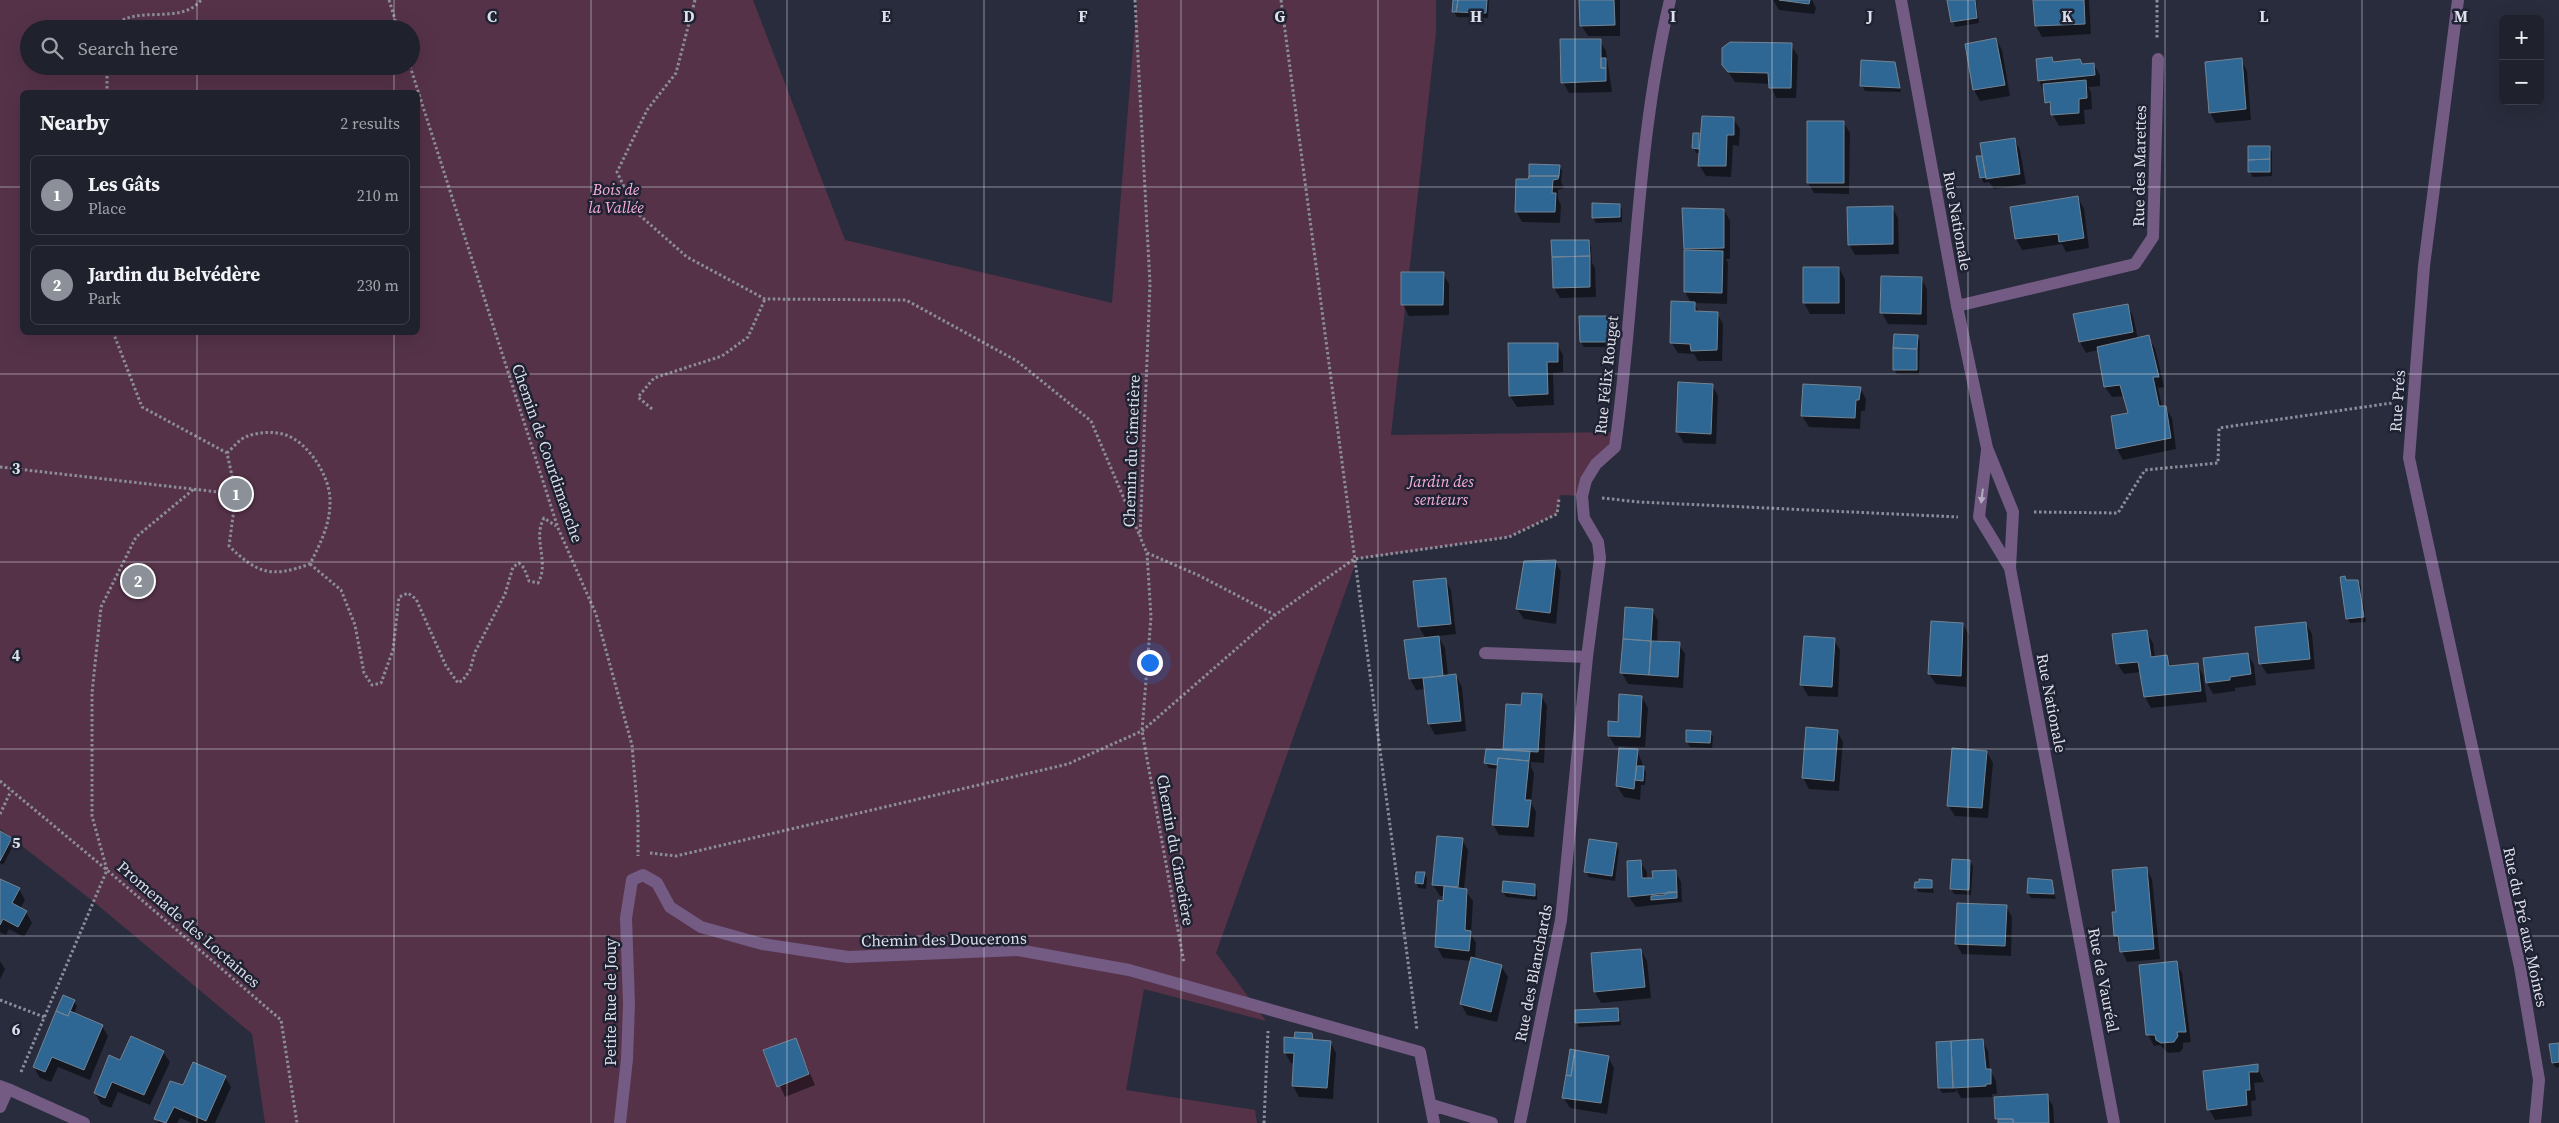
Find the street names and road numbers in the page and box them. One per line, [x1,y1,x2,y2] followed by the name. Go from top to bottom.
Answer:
[2127,105,2151,227] street label: Rue des Marettes
[1938,170,1978,272] street label: Rue Nationale
[1589,314,1623,435] street label: Rue Félix Rouget
[507,361,589,545] street label: Chemin de Courdimanche
[2384,369,2410,433] street label: Rue Prés
[1117,374,1145,528] street label: Chemin du Cimetière
[2032,652,2072,754] street label: Rue Nationale
[1152,773,1200,927] street label: Chemin du Cimetière
[2498,845,2554,1009] street label: Rue du Pré aux Moines
[113,856,265,992] street label: Promenade des Loctaines
[1509,902,1557,1044] street label: Rue des Blanchards
[2083,926,2125,1034] street label: Rue de Vauréal
[861,927,1027,951] street label: Chemin des Doucerons
[599,937,621,1066] street label: Petite Rue de Jouy

